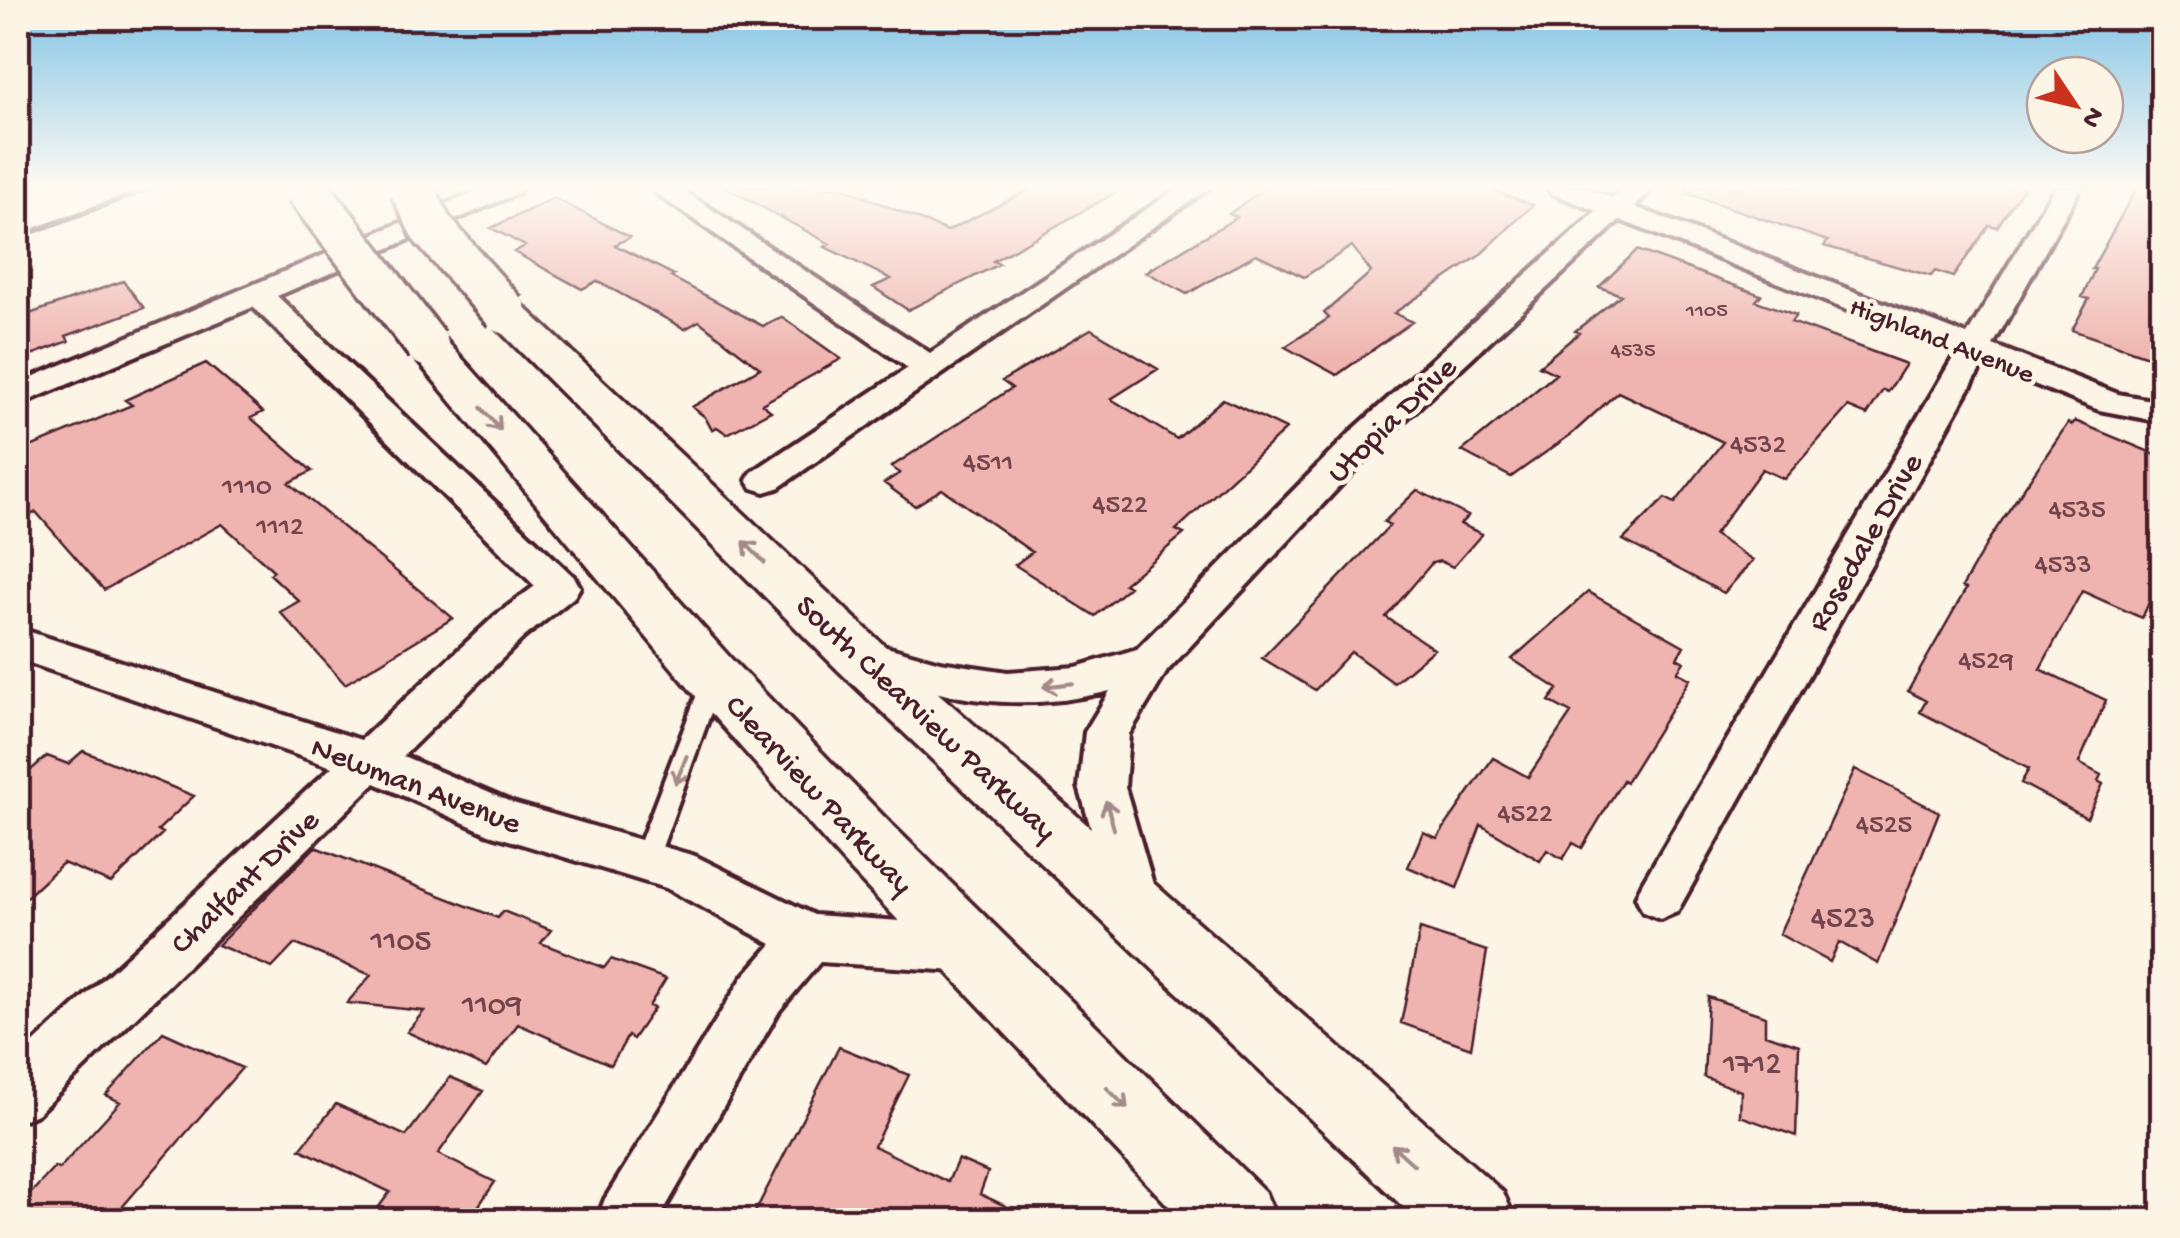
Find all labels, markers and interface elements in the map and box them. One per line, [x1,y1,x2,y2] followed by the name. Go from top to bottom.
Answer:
[2025,55,2125,155] north arrow
[2073,100,2111,134] text: N
[1844,292,2039,393] street label: Highland Avenue
[1685,299,1728,325] house number: 1105
[1611,339,1655,365] house number: 4535
[1321,350,1467,493] street label: Utopia Drive
[479,406,502,431] one-way arrow
[1730,430,1786,463] house number: 4532
[1801,447,1934,639] street label: Rosedale Drive
[963,448,1013,481] house number: 4511
[221,472,272,505] house number: 1110
[1092,490,1148,523] house number: 4522
[2048,495,2106,528] house number: 4535
[255,512,304,545] house number: 1112
[743,541,767,565] one-way arrow
[2034,550,2092,583] house number: 4533
[789,585,1067,847] street label: South Clearview Parkway
[1958,646,2014,679] house number: 4529
[1043,676,1075,695] one-way arrow
[719,685,923,901] street label: Clearview Parkway
[305,730,526,845] street label: Newman Avenue
[671,754,689,784] one-way arrow
[1497,799,1553,832] house number: 4522
[1100,800,1118,831] one-way arrow
[164,803,329,964] street label: Chalfant Drive
[1856,810,1912,843] house number: 4525
[1811,901,1875,939] house number: 4523
[370,924,431,962] house number: 1105
[461,988,522,1026] house number: 1109
[1722,1047,1781,1085] house number: 1712
[1104,1086,1128,1110] one-way arrow
[1391,1143,1416,1166] one-way arrow

